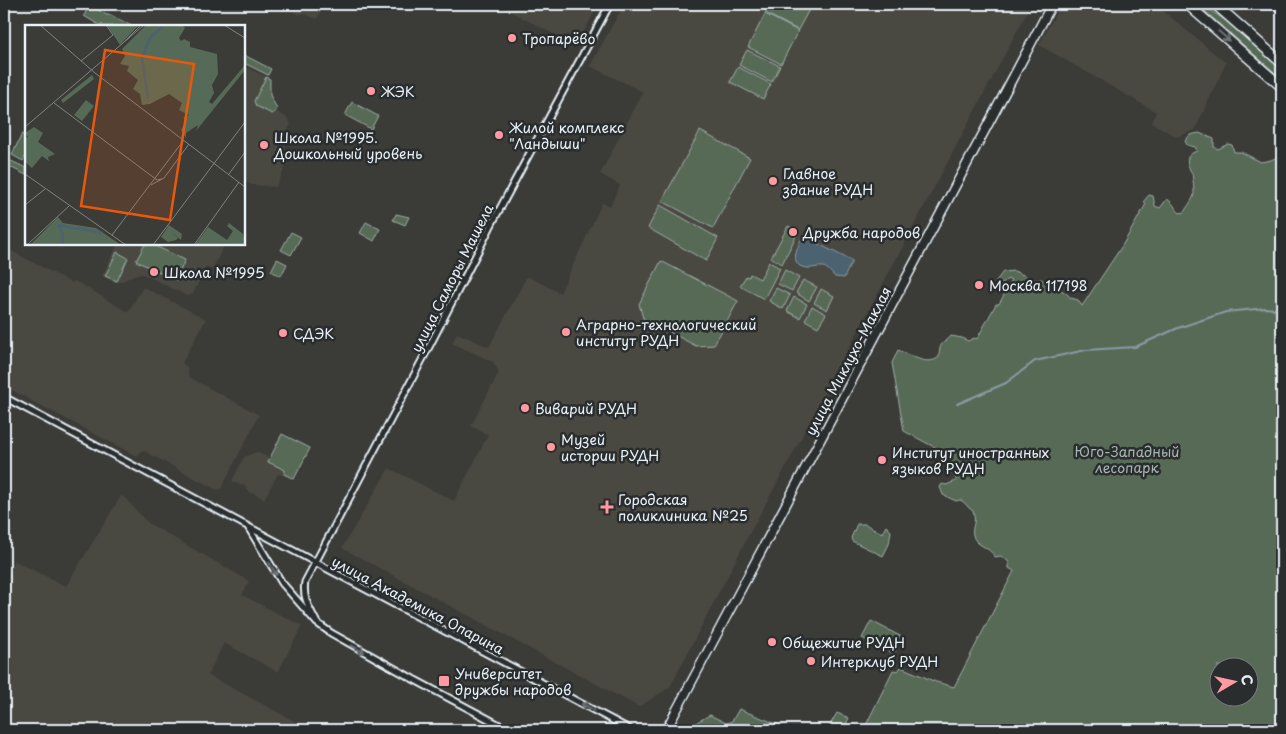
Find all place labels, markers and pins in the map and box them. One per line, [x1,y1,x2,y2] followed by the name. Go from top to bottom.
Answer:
[522,28,595,49] place label: Тропарёво
[506,32,518,44] marker: Тропарёво
[380,81,415,102] place label: ЖЭК
[365,85,377,97] marker: ЖЭК
[509,117,624,154] place label: Жилой комплекс "Ландыши"
[273,127,422,164] place label: Школа №1995. Дошкольный уровень
[493,129,505,141] marker: Жилой комплекс "Ландыши"
[258,139,270,151] marker: Школа №1995. Дошкольный уровень
[782,163,873,200] place label: Главное здание РУДН
[767,175,779,187] marker: Главное здание РУДН
[802,222,920,243] place label: Дружба народов
[787,226,799,238] marker: Дружба народов
[164,262,265,283] place label: Школа №1995
[148,266,160,278] marker: Школа №1995
[989,275,1088,296] place label: Москва 117198
[973,279,985,291] marker: Москва 117198
[576,314,756,351] place label: Аграрно-технологический институт РУДН
[293,323,334,344] place label: СДЭК
[560,326,572,338] marker: Аграрно-технологический институт РУДН
[277,327,289,339] marker: СДЭК
[535,398,637,419] place label: Виварий РУДН
[519,402,531,414] marker: Виварий РУДН
[561,429,659,466] place label: Музей истории РУДН
[545,441,557,453] marker: Музей истории РУДН
[892,442,1049,479] place label: Институт иностранных языков РУДН
[876,454,888,466] marker: Институт иностранных языков РУДН
[618,489,748,526] place label: Городская поликлиника №25
[600,500,614,514] marker: Городская поликлиника №25
[782,632,905,653] place label: Общежитие РУДН
[766,636,778,648] marker: Общежитие РУДН
[821,651,938,672] place label: Интерклуб РУДН
[805,655,817,667] marker: Интерклуб РУДН
[455,663,571,700] place label: Университет дружбы народов
[437,674,451,688] marker: Университет дружбы народов

